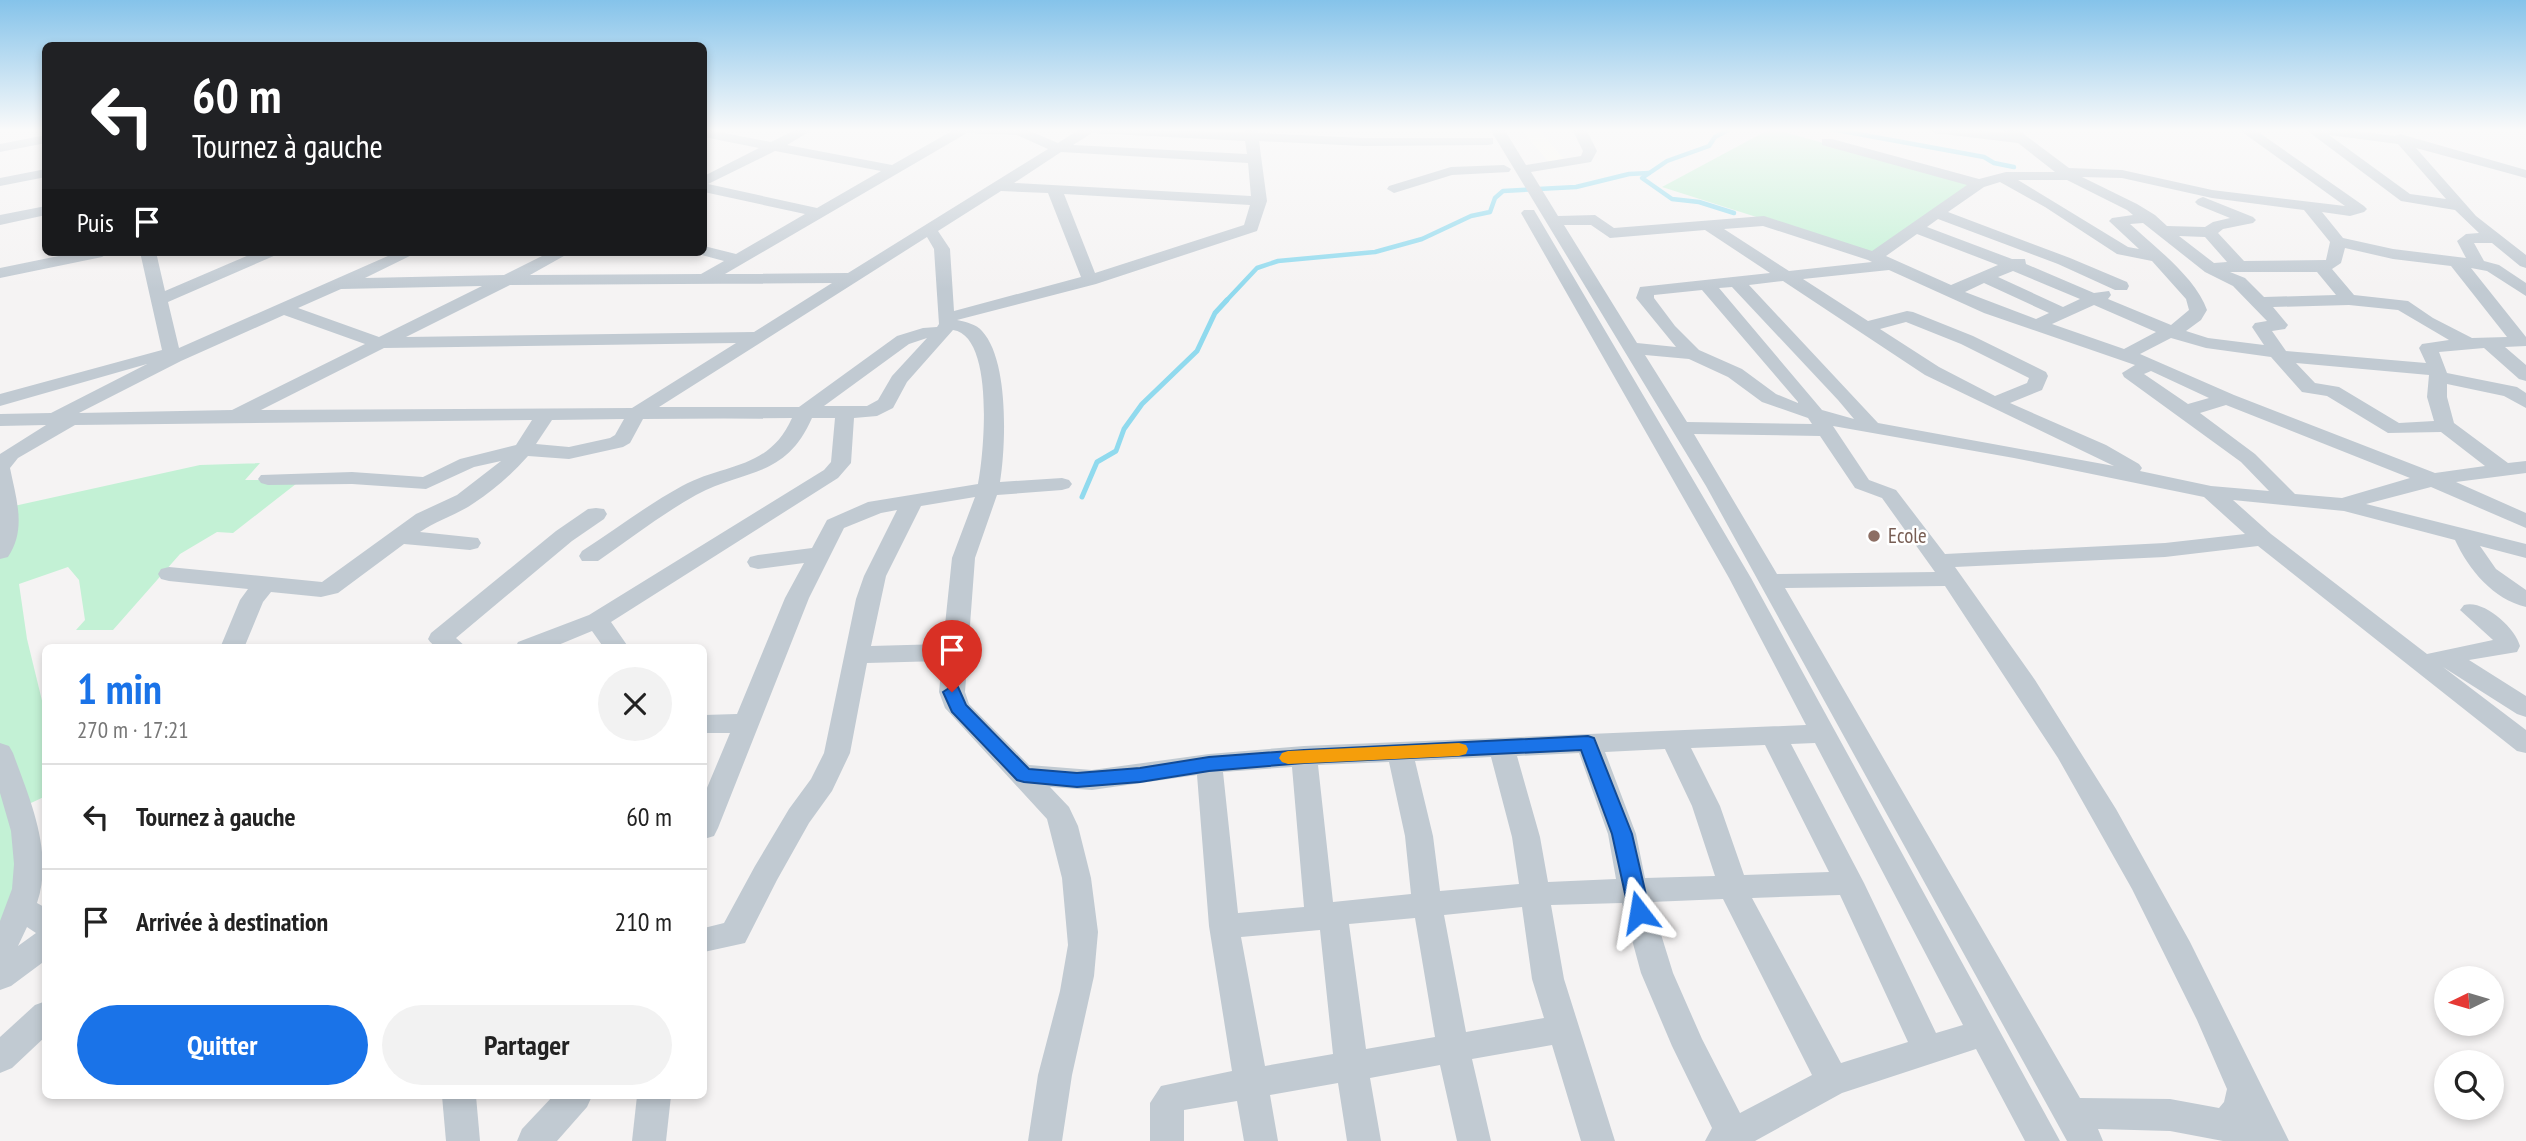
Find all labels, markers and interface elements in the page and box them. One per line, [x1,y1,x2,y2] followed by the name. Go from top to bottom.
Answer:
[192,63,281,127] text: 60 m
[77,70,168,161] icon: left
[192,125,383,167] text: Tournez à gauche
[128,203,166,241] icon: arrive
[77,206,114,239] text: Puis
[1888,522,1927,549] place label: Ecole
[1866,528,1882,544] marker: Ecole
[922,620,982,692] pin
[933,631,971,669] icon: arrive
[77,661,162,716] text: 1 min
[598,667,672,741] button: close
[77,715,189,744] text: 270 m · 17:21
[77,798,115,836] icon: left
[136,800,296,833] text: Tournez à gauche
[626,800,672,833] text: 60 m
[1602,875,1676,949] position arrow
[77,903,115,941] icon: arrive
[136,905,328,938] text: Arrivée à destination
[614,905,672,938] text: 210 m
[2434,966,2504,1036] north arrow
[2434,966,2504,1120] map controls
[77,1005,368,1085] button: Quitter
[382,1005,672,1085] button: Partager
[2434,1050,2504,1120] button: search

